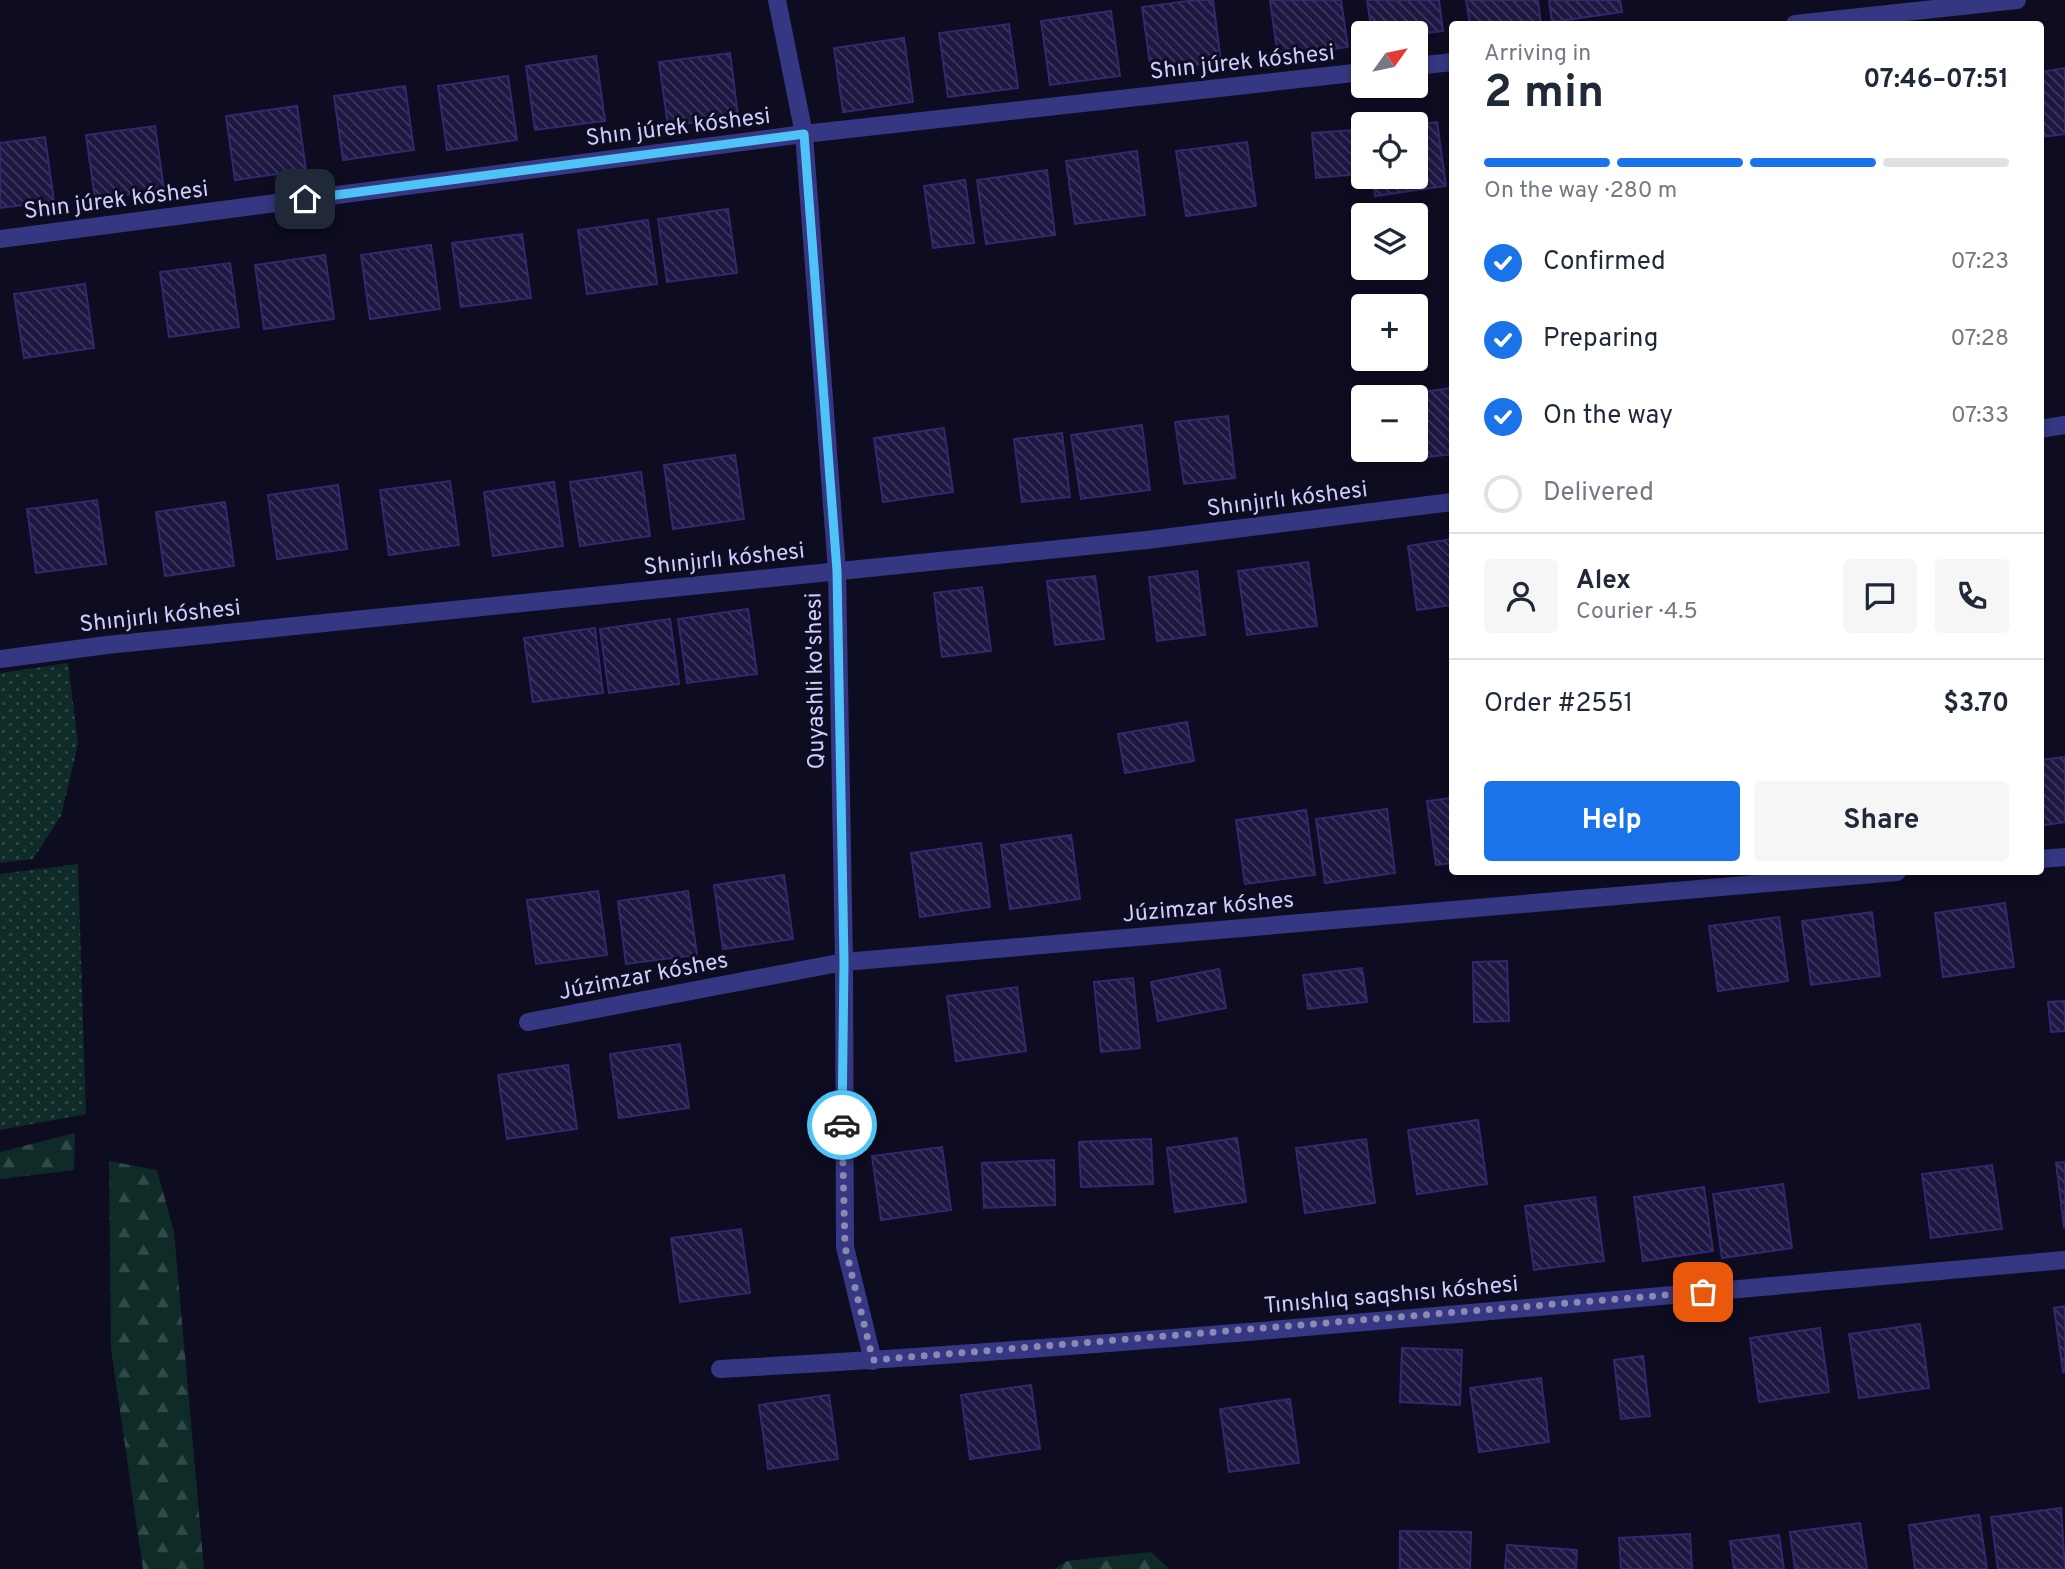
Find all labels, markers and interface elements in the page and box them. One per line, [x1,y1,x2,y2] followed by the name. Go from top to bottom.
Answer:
[1351,21,1428,98] north arrow
[1351,21,1428,462] map controls
[1148,39,1336,88] street label: Shın júrek kóshesi
[1484,40,1591,69] text: Arriving in
[1863,64,2009,97] text: 07:46–07:51
[1484,65,1604,124] text: 2 min
[584,103,772,154] street label: Shın júrek kóshesi
[1351,112,1428,189] button: locate
[275,169,335,229] pin
[22,176,210,227] street label: Shın júrek kóshesi
[1484,177,1677,206] text: On the way · 280 m
[286,180,324,218] icon: home
[1351,203,1428,280] button: layers
[1484,244,1522,282] icon: check
[1543,246,1666,279] text: Confirmed
[1951,248,2009,277] text: 07:23
[1351,294,1428,371] button: +
[1484,321,1522,359] icon: check
[1543,323,1658,356] text: Preparing
[1951,325,2009,354] text: 07:28
[1351,385,1428,462] button: −
[1484,398,1522,436] icon: check
[1543,400,1673,433] text: On the way
[1951,402,2009,431] text: 07:33
[1205,476,1369,525] street label: Shınjırlı kóshesi
[1543,477,1654,510] text: Delivered
[642,538,806,583] street label: Shınjırlı kóshesi
[1484,559,1558,633] button: person
[1843,559,1917,633] button: chat
[1935,559,2009,633] button: phone
[1576,565,1631,598] text: Alex
[800,592,833,770] street label: Quyashli ko'shesi
[78,595,242,640] street label: Shınjırlı kóshesi
[1576,598,1698,627] text: Courier · 4.5
[1484,688,1633,721] text: Order #2551
[1943,688,2009,721] text: $3.70
[1484,781,1740,861] button: Help
[1754,781,2009,861] button: Share
[1121,887,1295,930] street label: Júzimzar kóshes
[556,947,731,1008] street label: Júzimzar kóshes
[807,1090,877,1160] courier
[823,1106,861,1144] icon: car
[1673,1262,1733,1322] pin
[1263,1271,1520,1322] street label: Tınıshlıq saqshısı kóshesi
[1684,1273,1722,1311] icon: bag

